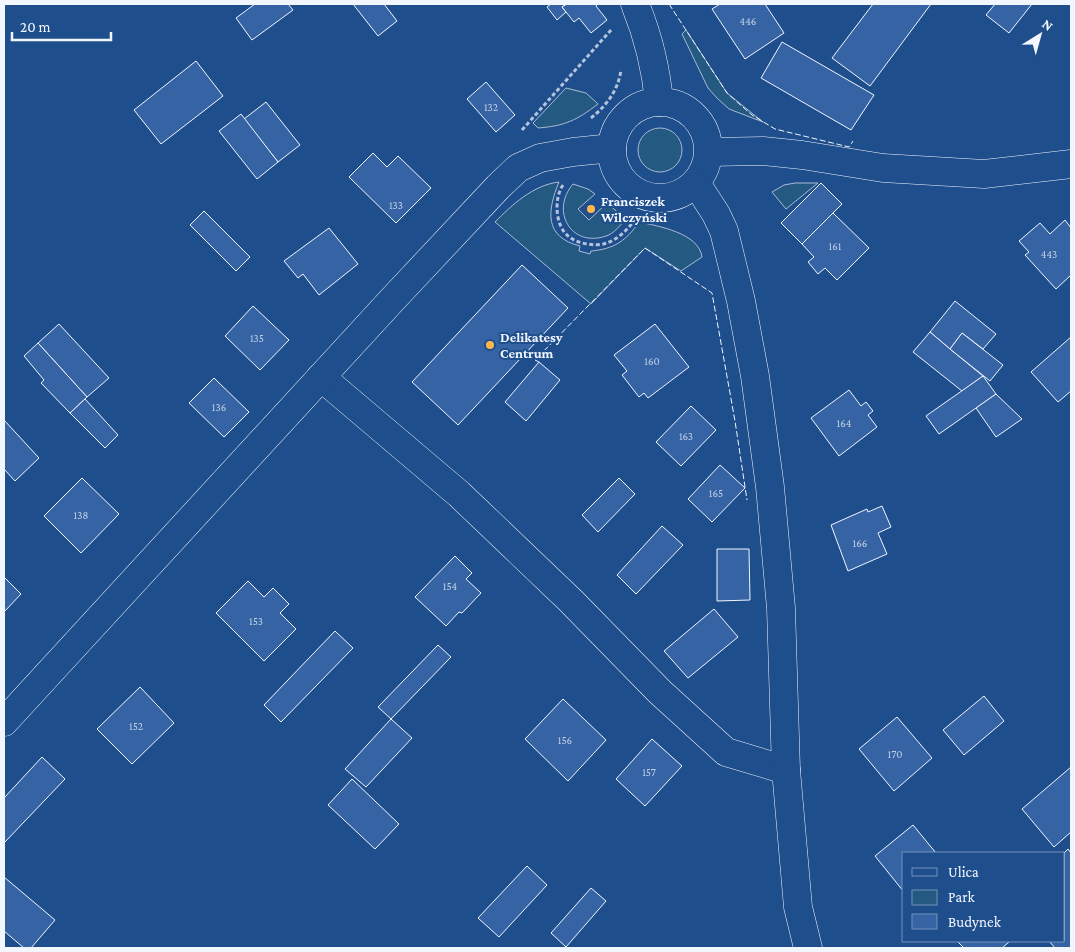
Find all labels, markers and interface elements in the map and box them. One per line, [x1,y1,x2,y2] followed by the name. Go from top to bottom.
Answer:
[12,10,111,42] scale bar
[1015,10,1065,60] north arrow
[740,15,756,27] house number: 446
[1039,15,1057,34] text: N
[20,19,51,35] text: 20 m
[484,101,498,113] house number: 132
[600,193,667,225] place label: Franciszek Wilczyński
[389,199,403,211] house number: 133
[585,203,597,215] marker: Franciszek Wilczyński
[829,240,842,252] house number: 161
[1041,248,1057,260] house number: 443
[500,329,563,361] place label: Delikatesy Centrum
[250,332,264,344] house number: 135
[484,339,496,351] marker: Delikatesy Centrum
[644,355,660,367] house number: 160
[212,401,226,413] house number: 136
[837,417,852,429] house number: 164
[679,430,693,442] house number: 163
[709,487,723,499] house number: 165
[74,509,88,521] house number: 138
[853,537,867,549] house number: 166
[443,580,458,592] house number: 154
[249,615,263,627] house number: 153
[129,720,143,732] house number: 152
[558,734,572,746] house number: 156
[888,748,902,760] house number: 170
[642,766,656,778] house number: 157
[902,852,1065,942] legend
[948,864,979,880] text: Ulica
[948,889,975,905] text: Park
[948,914,1002,931] text: Budynek

